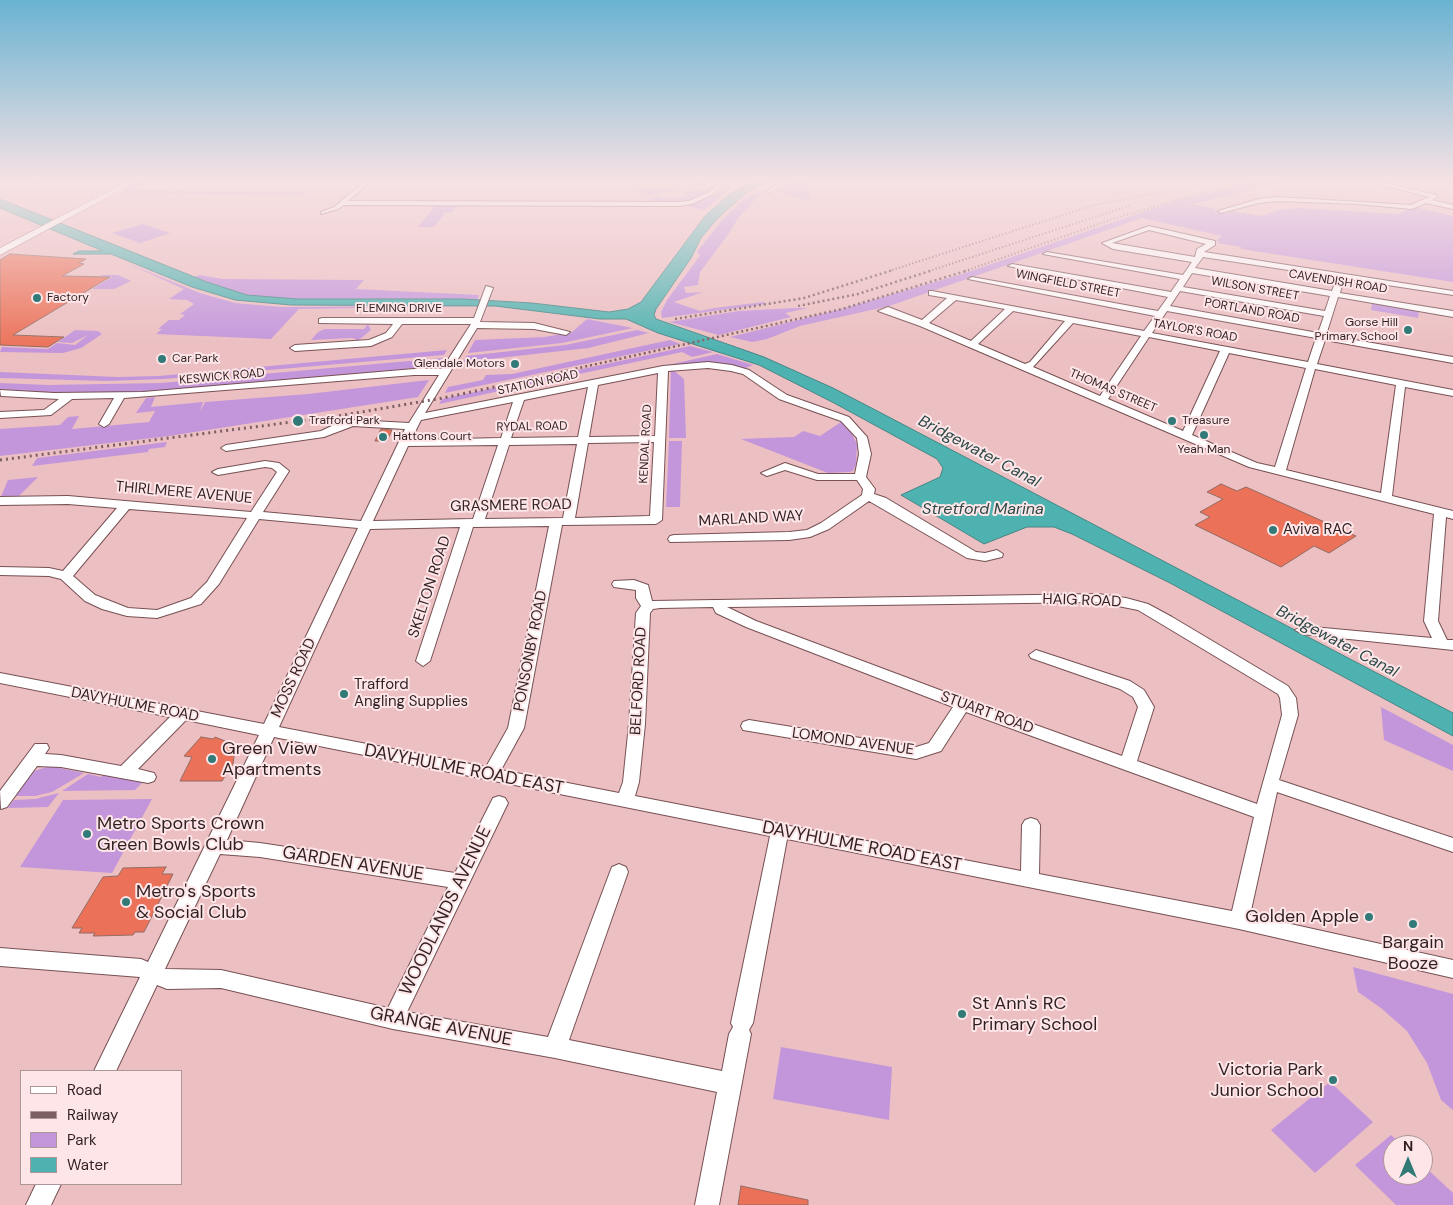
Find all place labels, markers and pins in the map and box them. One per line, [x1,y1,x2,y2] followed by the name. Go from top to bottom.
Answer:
[47,291,89,305] place label: Factory
[31,292,43,304] marker: Factory
[1315,316,1398,344] place label: Gorse Hill Primary School
[1402,324,1414,336] marker: Gorse Hill Primary School
[172,352,218,366] place label: Car Park
[156,353,168,365] marker: Car Park
[414,357,505,371] place label: Glendale Motors
[509,358,521,370] marker: Glendale Motors
[291,414,305,428] marker: Trafford Park
[309,414,380,428] place label: Trafford Park
[1182,414,1230,428] place label: Treasure
[1166,415,1178,427] marker: Treasure
[1198,429,1210,441] marker: Yeah Man
[393,430,472,444] place label: Hattons Court
[377,431,389,443] marker: Hattons Court
[1178,443,1230,457] place label: Yeah Man
[1283,521,1352,539] place label: Aviva RAC
[1267,524,1279,536] marker: Aviva RAC
[354,676,468,711] place label: Trafford Angling Supplies
[338,688,350,700] marker: Trafford Angling Supplies
[222,738,321,781] place label: Green View Apartments
[206,753,218,765] marker: Green View Apartments
[97,813,264,856] place label: Metro Sports Crown Green Bowls Club
[81,828,93,840] marker: Metro Sports Crown Green Bowls Club
[136,881,256,924] place label: Metro's Sports & Social Club
[120,896,132,908] marker: Metro's Sports & Social Club
[1245,906,1359,928] place label: Golden Apple
[1363,911,1375,923] marker: Golden Apple
[1407,918,1419,930] marker: Bargain Booze
[1382,932,1444,974] place label: Bargain Booze
[972,993,1097,1036] place label: St Ann's RC Primary School
[956,1008,968,1020] marker: St Ann's RC Primary School
[1210,1059,1323,1102] place label: Victoria Park Junior School
[1327,1074,1339,1086] marker: Victoria Park Junior School

